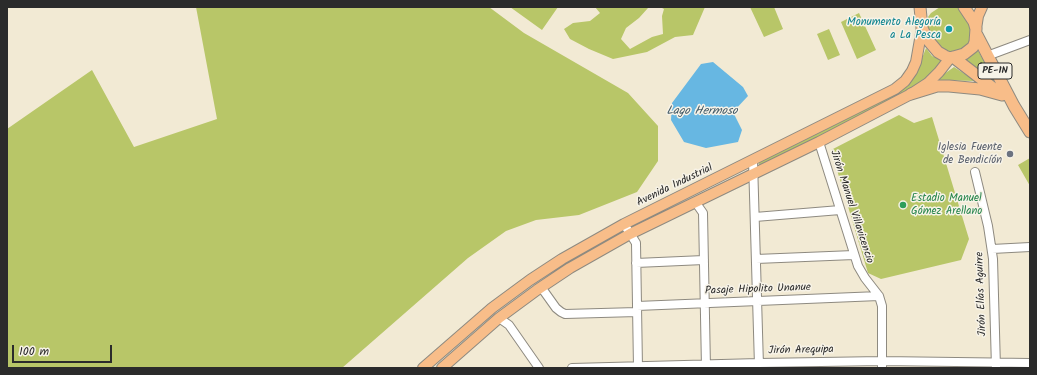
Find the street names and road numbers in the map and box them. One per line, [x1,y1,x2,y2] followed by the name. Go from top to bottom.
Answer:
[978,63,1012,79] road number: PE-1N
[826,149,876,265] street label: Jirón Manuel Villavicencio
[635,162,715,210] street label: Avenida Industrial
[974,251,990,337] street label: Jirón Elías Aguirre
[705,282,811,298] street label: Pasaje Hipolito Unanue
[768,344,834,358] street label: Jirón Arequipa

